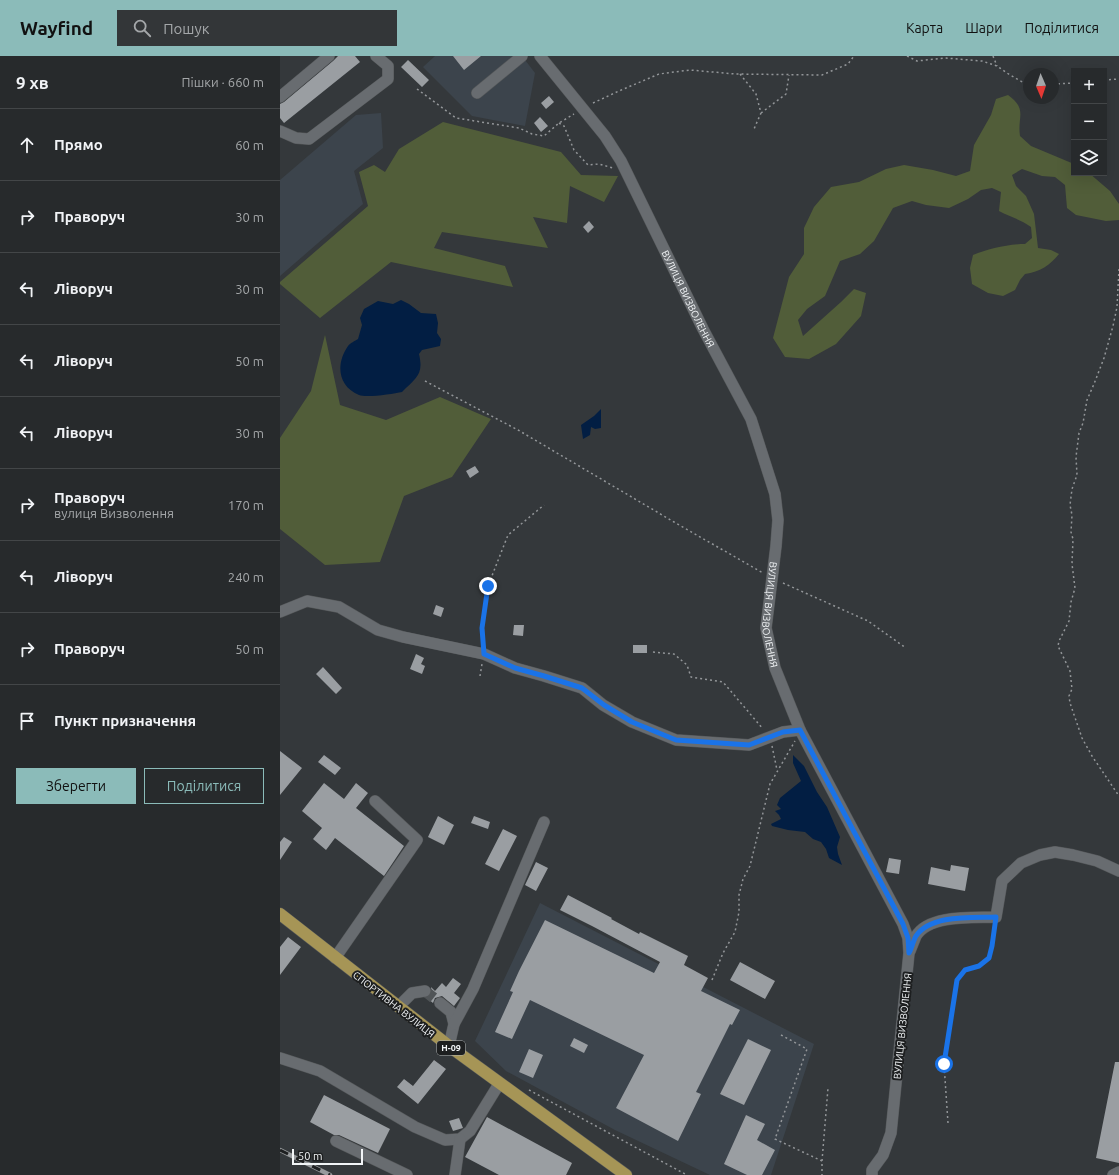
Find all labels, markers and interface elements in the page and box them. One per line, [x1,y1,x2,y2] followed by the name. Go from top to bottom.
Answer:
[117,10,397,46] search box
[20,17,93,39] text: Wayfind
[131,17,153,39] icon: search
[163,20,209,37] text: Пошук
[906,20,943,36] text: Карта
[965,20,1003,36] text: Шари
[1025,20,1099,36] text: Поділитися
[1023,68,1059,104] north arrow
[1071,68,1107,176] map controls
[1071,68,1107,104] button: +
[16,73,49,92] text: 9 хв
[182,75,264,89] text: Пішки · 660 m
[1071,104,1107,140] button: −
[16,134,38,156] icon: ahead
[54,136,103,153] text: Прямо
[235,138,264,152] text: 60 m
[1071,140,1107,176] button: layers
[16,206,38,228] icon: right
[54,208,125,225] text: Праворуч
[235,210,264,224] text: 30 m
[659,248,717,349] street label: ВУЛИЦЯ ВИЗВОЛЕННЯ
[16,278,38,300] icon: left
[54,280,113,297] text: Ліворуч
[235,282,264,296] text: 30 m
[16,350,38,372] icon: left
[54,352,113,369] text: Ліворуч
[235,354,264,368] text: 50 m
[16,422,38,444] icon: left
[54,424,113,441] text: Ліворуч
[235,426,264,440] text: 30 m
[54,489,125,506] text: Праворуч
[16,494,38,516] icon: right
[228,498,264,512] text: 170 m
[54,506,174,520] text: вулиця Визволення
[760,561,780,668] street label: ВУЛИЦЯ ВИЗВОЛЕННЯ
[16,566,38,588] icon: left
[54,568,113,585] text: Ліворуч
[228,570,264,584] text: 240 m
[479,577,497,595] route end
[16,638,38,660] icon: right
[54,640,125,657] text: Праворуч
[235,642,264,656] text: 50 m
[16,710,38,732] icon: arrive
[54,712,196,729] text: Пункт призначення
[16,768,136,804] button: Зберегти
[144,768,264,804] button: Поділитися
[351,969,437,1040] street label: СПОРТИВНА ВУЛИЦЯ
[891,972,914,1080] street label: ВУЛИЦЯ ВИЗВОЛЕННЯ
[437,1041,465,1055] road number: Н-09
[935,1055,953,1073] route start
[292,1147,363,1166] scale bar
[298,1150,322,1162] text: 50 m

